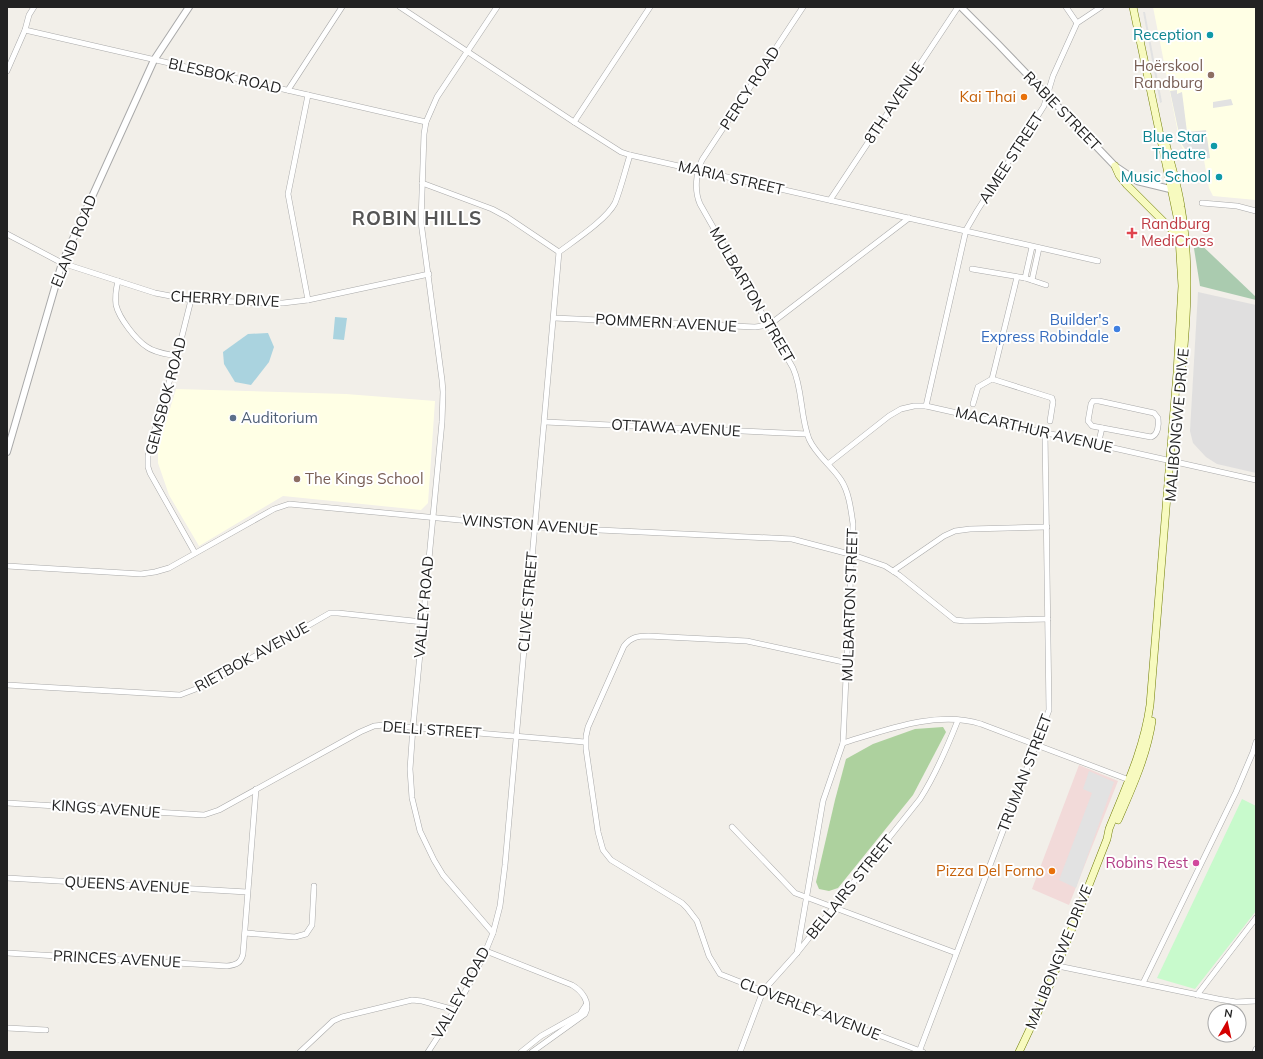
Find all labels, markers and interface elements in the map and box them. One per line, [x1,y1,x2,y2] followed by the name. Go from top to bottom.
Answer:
[1133,25,1202,44] place label: Reception
[1205,30,1215,40] marker: Reception
[716,42,784,133] street label: PERCY ROAD
[167,53,284,98] street label: BLESBOK ROAD
[1134,56,1203,92] place label: Hoërskool Randburg
[859,58,928,147] street label: 8TH AVENUE
[1020,67,1105,154] street label: RABIE STREET
[1206,70,1216,80] marker: Hoërskool Randburg
[960,87,1016,106] place label: Kai Thai
[1019,92,1029,102] marker: Kai Thai
[974,109,1047,207] street label: AIMEE STREET
[1142,127,1207,163] place label: Blue Star Theatre
[1209,141,1219,151] marker: Blue Star Theatre
[676,156,786,199] street label: MARIA STREET
[1121,167,1211,186] place label: Music School
[1214,172,1224,182] marker: Music School
[46,192,101,290] street label: ELAND ROAD
[352,206,482,230] district label: ROBIN HILLS
[1141,214,1214,250] place label: Randburg MediCross
[706,224,799,366] street label: MULBARTON STREET
[1126,227,1138,239] marker: Randburg MediCross
[170,286,280,311] street label: CHERRY DRIVE
[595,309,737,336] street label: POMMERN AVENUE
[981,310,1109,346] place label: Builder's Express Robindale
[1112,324,1122,334] marker: Builder's Express Robindale
[141,335,190,457] street label: GEMSBOK ROAD
[1160,347,1193,502] street label: MALIBONGWE DRIVE
[954,402,1115,457] street label: MACARTHUR AVENUE
[241,408,318,427] place label: Auditorium
[228,413,238,423] marker: Auditorium
[611,415,741,440] street label: OTTAWA AVENUE
[305,469,423,488] place label: The Kings School
[292,474,302,484] marker: The Kings School
[461,510,599,539] street label: WINSTON AVENUE
[837,528,862,682] street label: MULBARTON STREET
[514,551,541,653] street label: CLIVE STREET
[410,555,437,659] street label: VALLEY ROAD
[191,617,312,696] street label: RIETBOK AVENUE
[993,711,1056,834] street label: TRUMAN STREET
[382,717,482,742] street label: DELLI STREET
[51,795,161,822] street label: KINGS AVENUE
[802,831,897,943] street label: BELLAIRS STREET
[1106,853,1188,872] place label: Robins Rest
[1191,858,1201,868] marker: Robins Rest
[936,861,1044,880] place label: Pizza Del Forno
[1047,866,1057,876] marker: Pizza Del Forno
[64,872,190,897] street label: QUEENS AVENUE
[1021,882,1096,1032] street label: MALIBONGWE DRIVE
[427,943,494,1042] street label: VALLEY ROAD
[53,946,182,971] street label: PRINCES AVENUE
[737,973,883,1044] street label: CLOVERLEY AVENUE
[1207,1003,1247,1043] north arrow
[1223,1006,1234,1021] text: N

